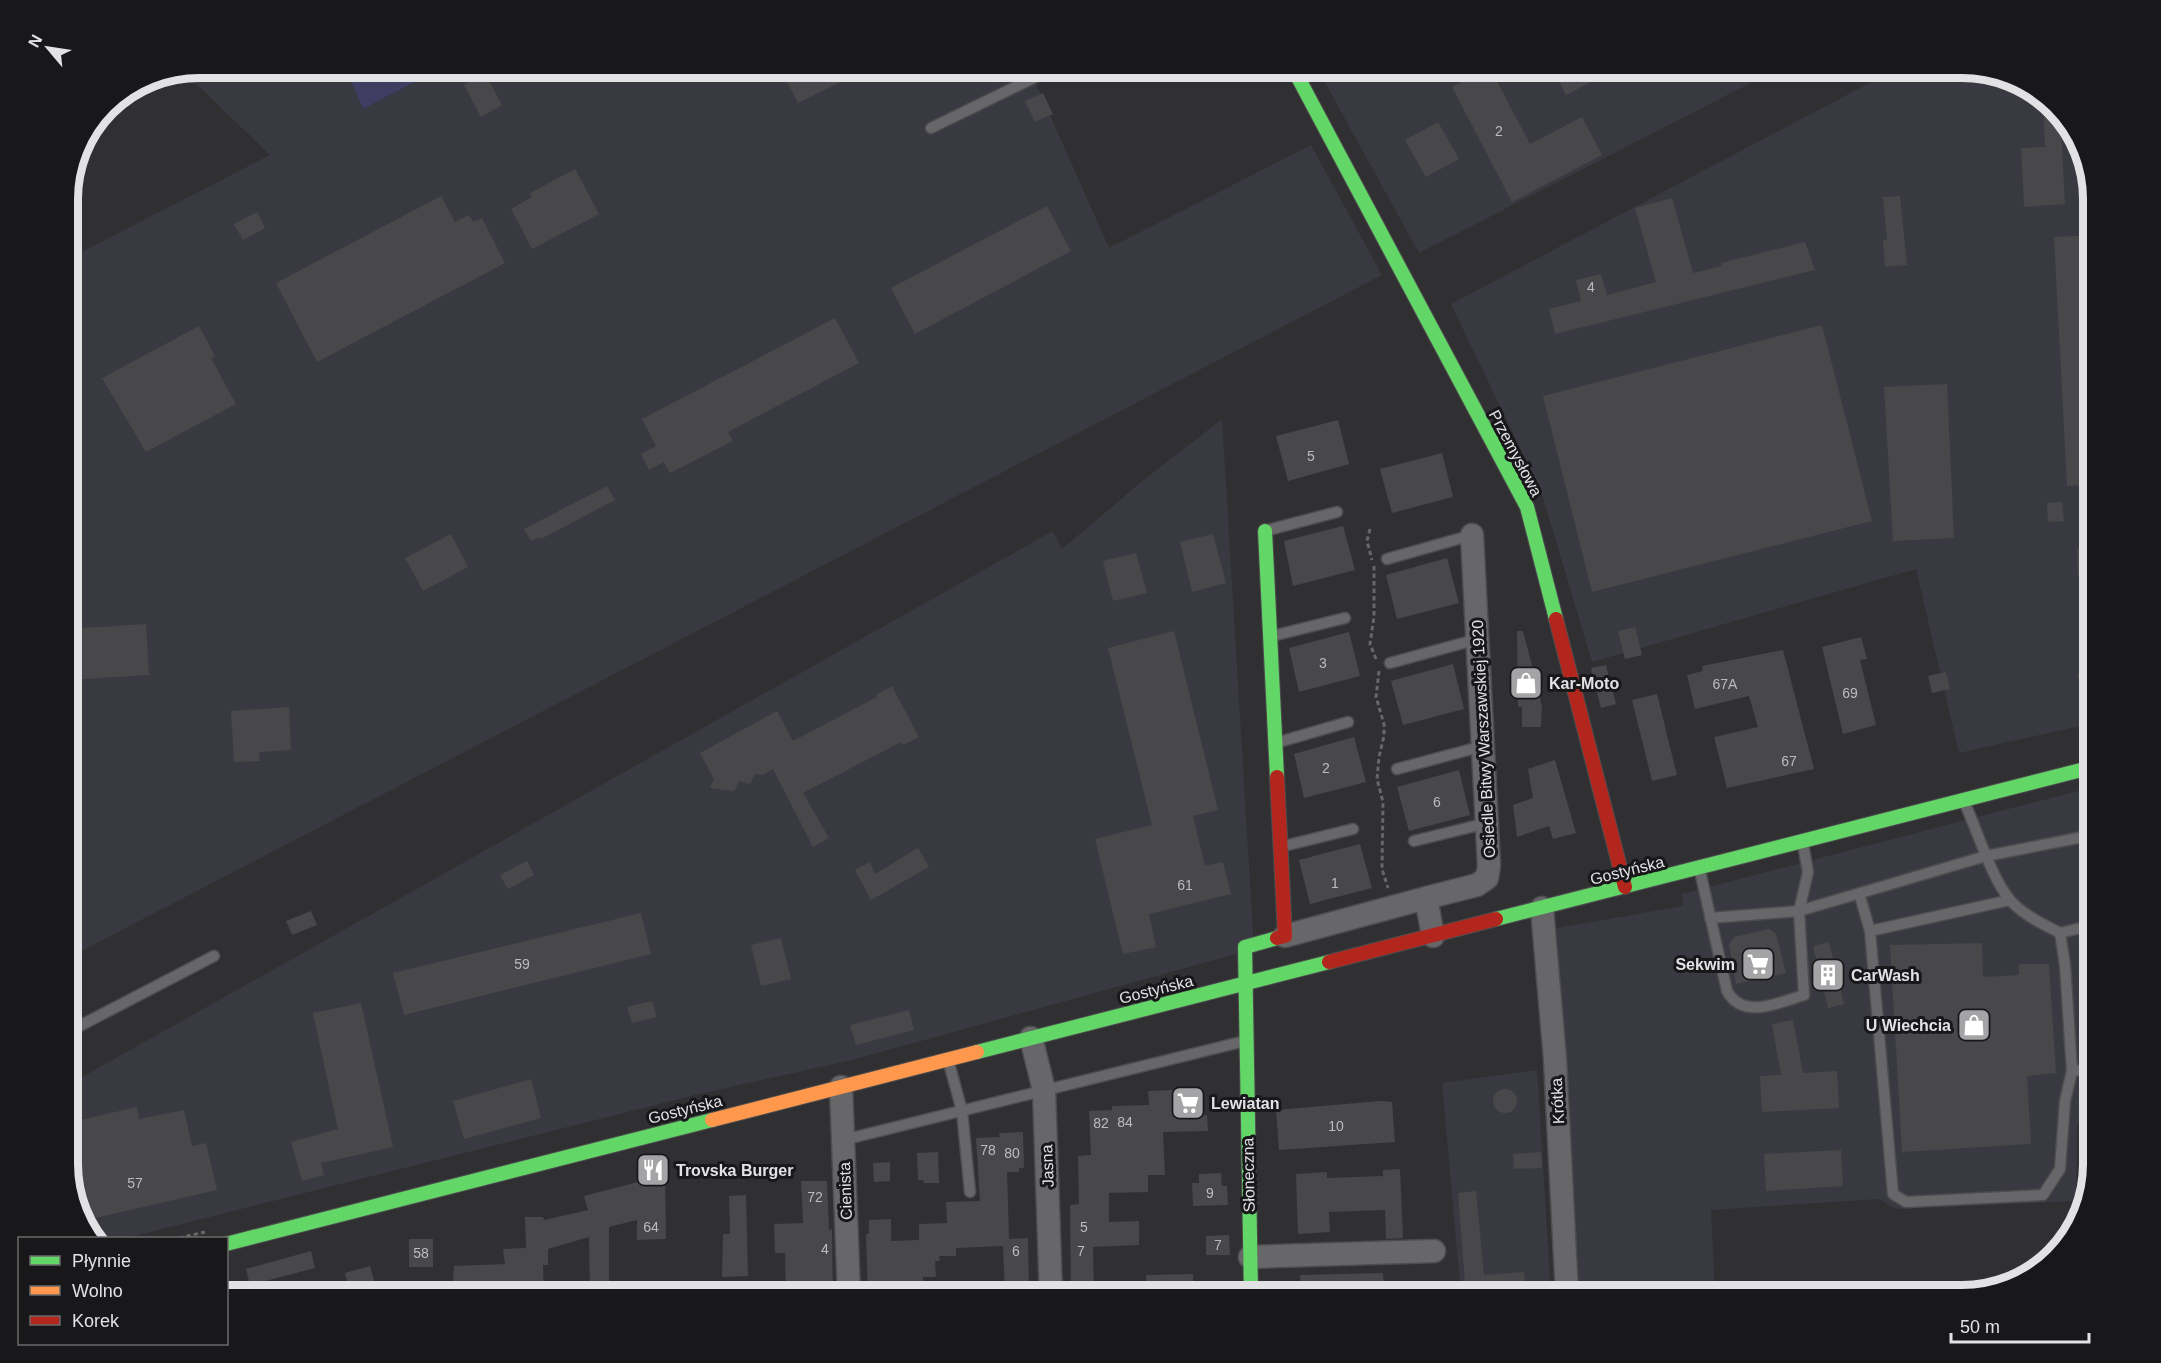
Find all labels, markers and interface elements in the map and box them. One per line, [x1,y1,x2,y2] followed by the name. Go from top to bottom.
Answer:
[18,18,78,78] north arrow
[25,32,46,50] text: N
[1495,123,1503,139] house number: 2
[1587,279,1595,295] house number: 4
[1486,407,1545,499] street label: Przemysłowa
[1307,448,1315,464] house number: 5
[1469,619,1498,859] street label: Osiedle Bitwy Warszawskiej 1920
[1319,655,1327,671] house number: 3
[1508,665,1544,701] shop icon: Kar-Moto
[1549,675,1619,692] place label: Kar-Moto
[1713,676,1738,692] house number: 67A
[1842,685,1858,701] house number: 69
[1781,753,1797,769] house number: 67
[1322,760,1330,776] house number: 2
[1433,794,1441,810] house number: 6
[1588,853,1666,888] street label: Gostyńska
[1331,875,1339,891] house number: 1
[1177,877,1193,893] house number: 61
[1740,946,1776,982] supermarket icon: Sekwim
[514,956,530,972] house number: 59
[1675,956,1735,973] place label: Sekwim
[1810,957,1846,993] building icon: CarWash
[1851,967,1920,984] place label: CarWash
[1117,972,1195,1007] street label: Gostyńska
[1956,1007,1992,1043] shop icon: U Wiechcia
[1866,1017,1951,1034] place label: U Wiechcia
[1548,1077,1567,1125] street label: Krótka
[1170,1085,1206,1121] supermarket icon: Lewiatan
[646,1092,724,1127] street label: Gostyńska
[1211,1095,1279,1112] place label: Lewiatan
[1117,1114,1133,1130] house number: 84
[1093,1115,1109,1131] house number: 82
[1328,1118,1344,1134] house number: 10
[1239,1137,1258,1212] street label: Słoneczna
[980,1142,996,1158] house number: 78
[1038,1144,1057,1188] street label: Jasna
[1004,1145,1020,1161] house number: 80
[635,1152,671,1188] restaurant icon: Trovska Burger
[676,1162,793,1179] place label: Trovska Burger
[836,1162,855,1220] street label: Cienista
[127,1175,143,1191] house number: 57
[1206,1185,1214,1201] house number: 9
[807,1189,823,1205] house number: 72
[643,1219,659,1235] house number: 64
[1080,1219,1088,1235] house number: 5
[18,1237,228,1345] legend
[1214,1237,1222,1253] house number: 7
[821,1241,829,1257] house number: 4
[1012,1243,1020,1259] house number: 6
[1077,1243,1085,1259] house number: 7
[413,1245,429,1261] house number: 58
[72,1251,131,1271] text: Płynnie
[72,1281,123,1301] text: Wolno
[1951,1306,2089,1344] scale bar
[72,1311,120,1331] text: Korek
[1960,1317,2000,1337] text: 50 m

